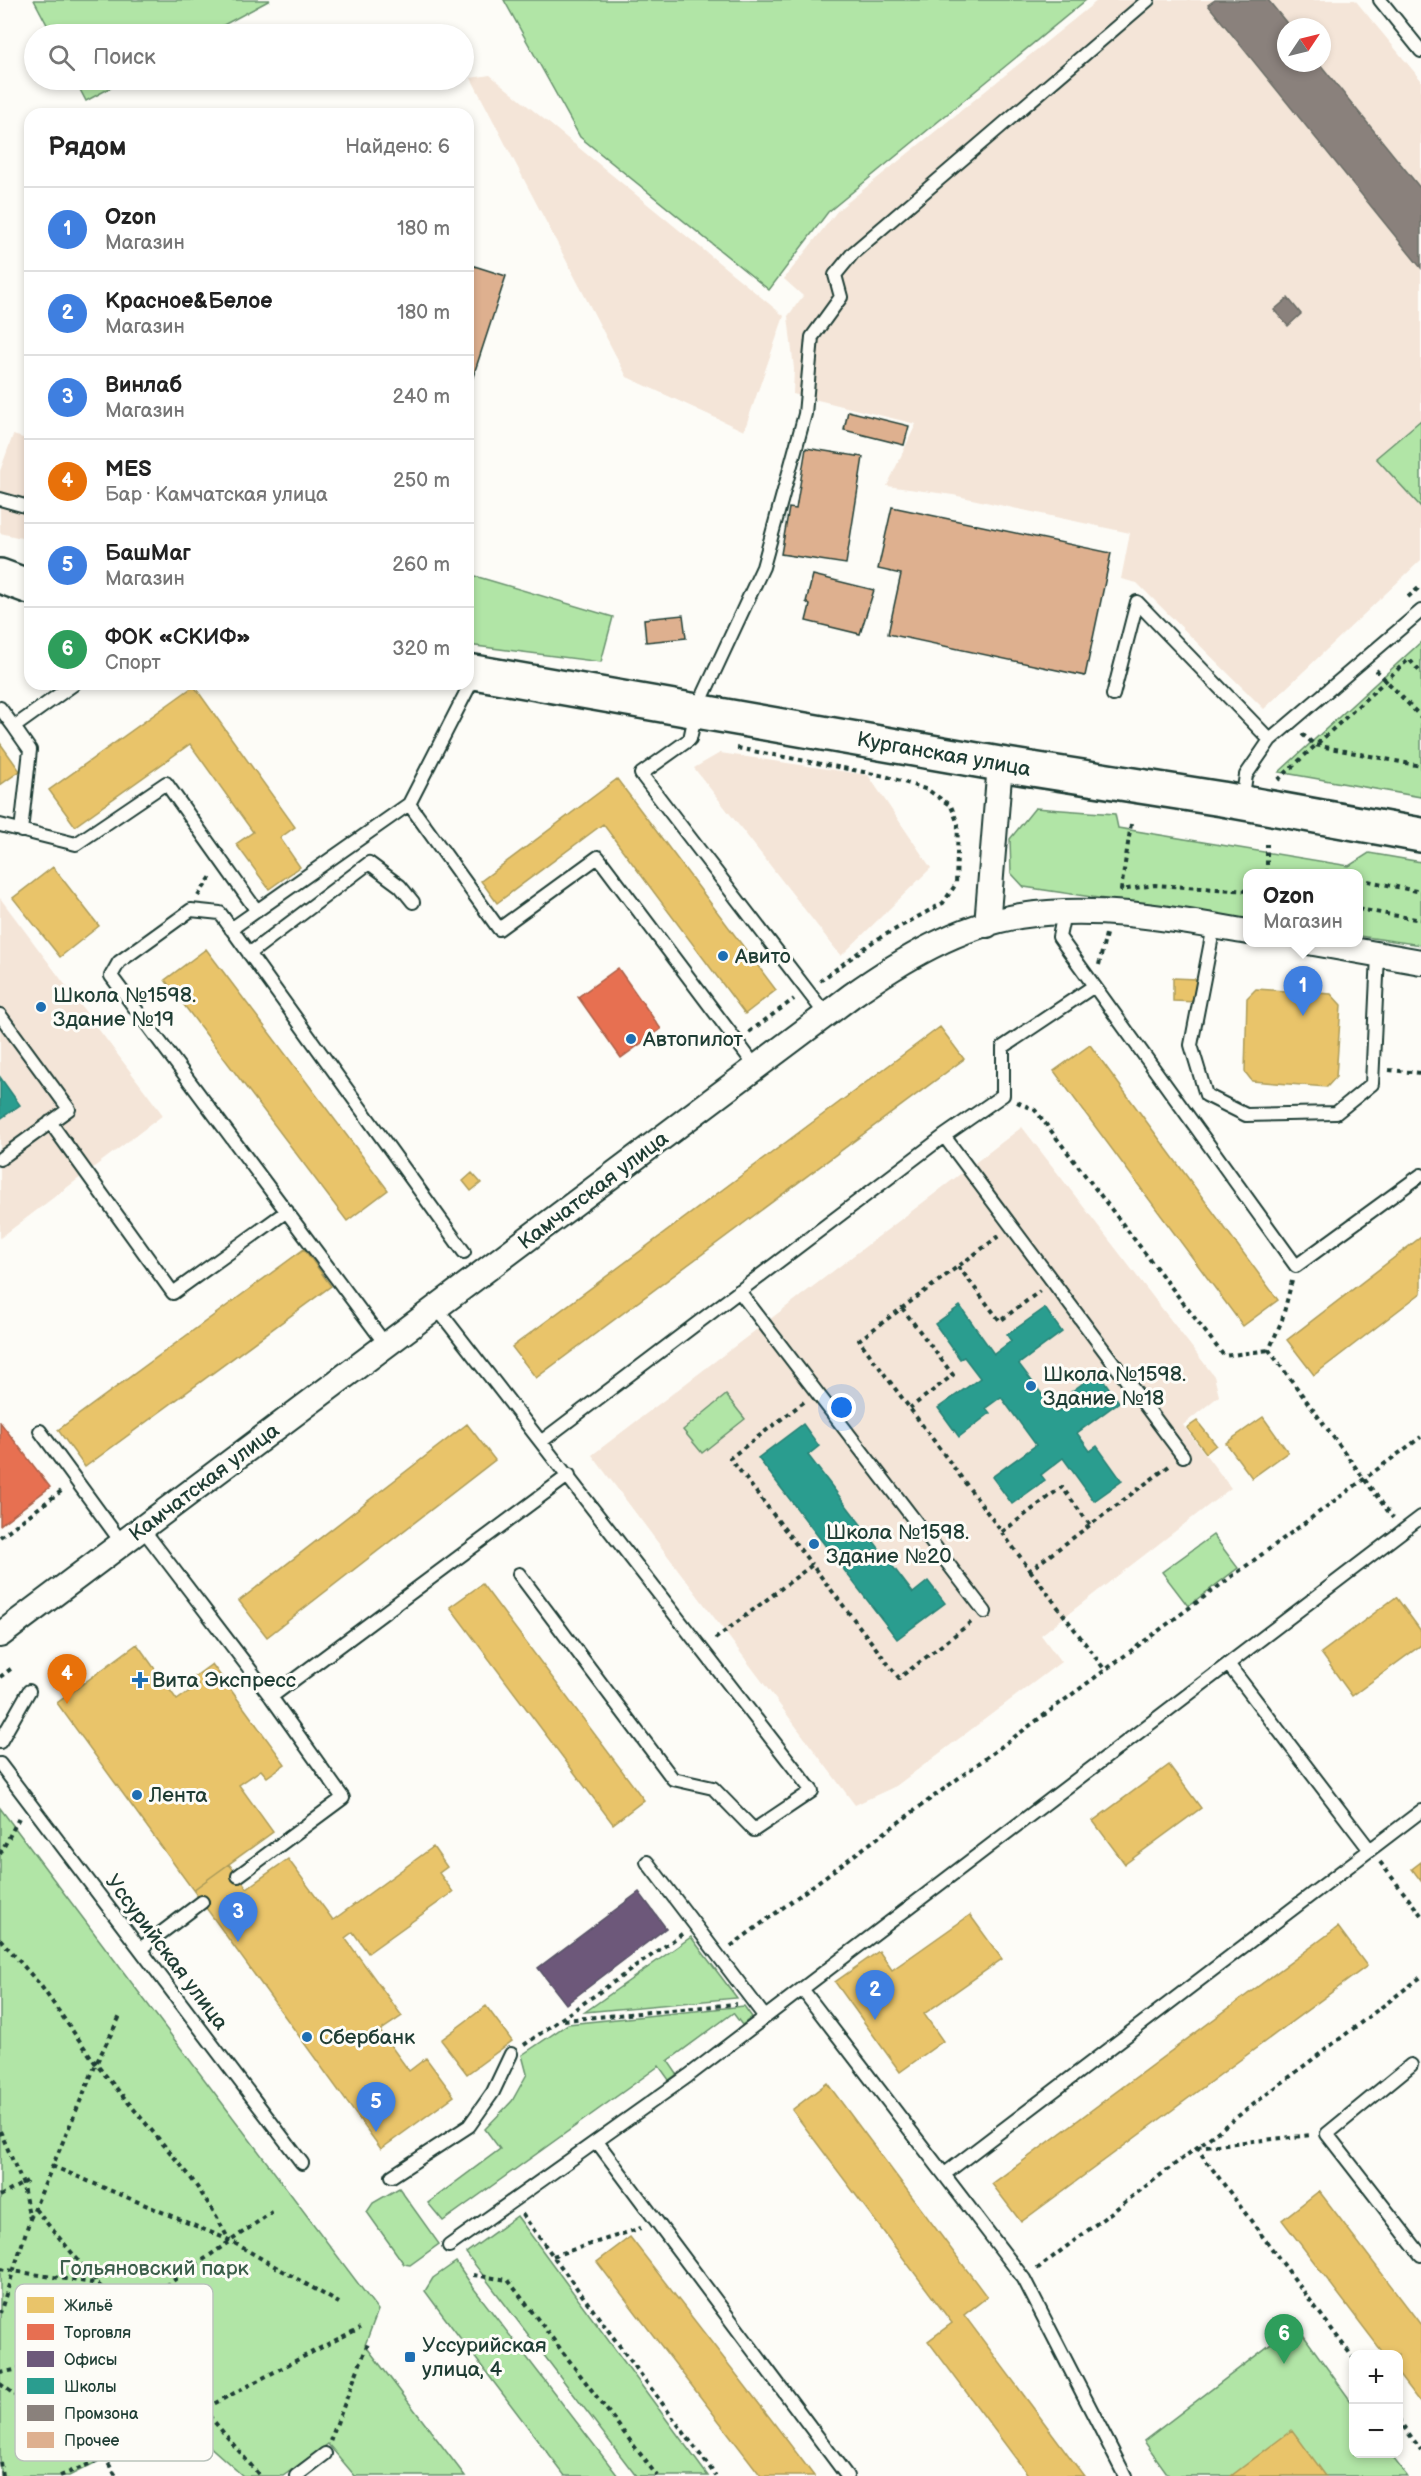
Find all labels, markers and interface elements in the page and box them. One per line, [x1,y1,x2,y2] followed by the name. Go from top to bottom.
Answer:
[1277,18,1331,72] north arrow
[24,24,474,90] search box
[45,41,78,74] icon: search
[93,44,156,71] text: Поиск
[48,132,126,163] text: Рядом
[345,135,450,159] text: Найдено: 6
[105,204,156,231] text: Ozon
[63,217,72,241] text: 1
[397,217,450,241] text: 180 m
[105,231,185,255] text: Магазин
[105,288,272,315] text: Красное&Белое
[62,301,73,325] text: 2
[397,301,450,325] text: 180 m
[105,315,185,339] text: Магазин
[105,372,182,399] text: Винлаб
[62,385,73,409] text: 3
[393,385,450,409] text: 240 m
[105,399,185,423] text: Магазин
[105,456,152,483] text: MES
[62,469,73,493] text: 4
[393,469,450,493] text: 250 m
[105,483,328,507] text: Бар · Камчатская улица
[105,540,191,567] text: БашМаг
[62,553,73,577] text: 5
[392,553,450,577] text: 260 m
[105,567,185,591] text: Магазин
[105,624,251,651] text: ФОК «СКИФ»
[61,637,74,661] text: 6
[392,637,450,661] text: 320 m
[105,651,161,675] text: Спорт
[855,727,1033,782] street label: Курганская улица
[1243,869,1363,947] popup
[1263,883,1314,910] text: Ozon
[1263,910,1343,934] text: Магазин
[734,944,791,969] place label: Авито
[716,949,730,963] marker: Авито
[1284,966,1322,1016] pin: 1
[53,983,196,1032] place label: Школа №1598. Здание №19
[34,1000,48,1014] marker: Школа №1598. Здание №19
[642,1027,743,1052] place label: Автопилот
[624,1032,638,1046] marker: Автопилот
[513,1125,674,1255] street label: Камчатская улица
[1043,1362,1186,1411] place label: Школа №1598. Здание №18
[1024,1379,1038,1393] marker: Школа №1598. Здание №18
[827,1393,856,1422] your location
[124,1417,285,1547] street label: Камчатская улица
[826,1520,969,1569] place label: Школа №1598. Здание №20
[807,1537,821,1551] marker: Школа №1598. Здание №20
[48,1654,86,1704] pin: 4
[152,1668,296,1693] place label: Вита Экспресс
[133,1673,147,1687] marker: Вита Экспресс
[148,1783,208,1808] place label: Лента
[130,1788,144,1802] marker: Лента
[100,1869,234,2036] street label: Уссурийская улица
[218,1892,258,1942] pin: 3
[856,1970,894,2020] pin: 2
[319,2025,415,2050] place label: Сбербанк
[300,2030,314,2044] marker: Сбербанк
[356,2082,395,2132] pin: 5
[59,2256,249,2281] park label: Гольяновcкий парк
[15,2284,213,2461] legend
[64,2297,113,2316] text: Жильё
[1264,2314,1304,2364] pin: 6
[64,2324,131,2343] text: Торговля
[422,2333,547,2382] place label: Уссурийская улица, 4
[403,2350,417,2364] marker: Уссурийская улица, 4
[1349,2350,1403,2458] map controls
[1349,2350,1403,2404] button: +
[64,2351,117,2370] text: Офисы
[64,2378,117,2397] text: Школы
[1349,2404,1403,2458] button: −
[64,2405,139,2424] text: Промзона
[64,2432,120,2451] text: Прочее

